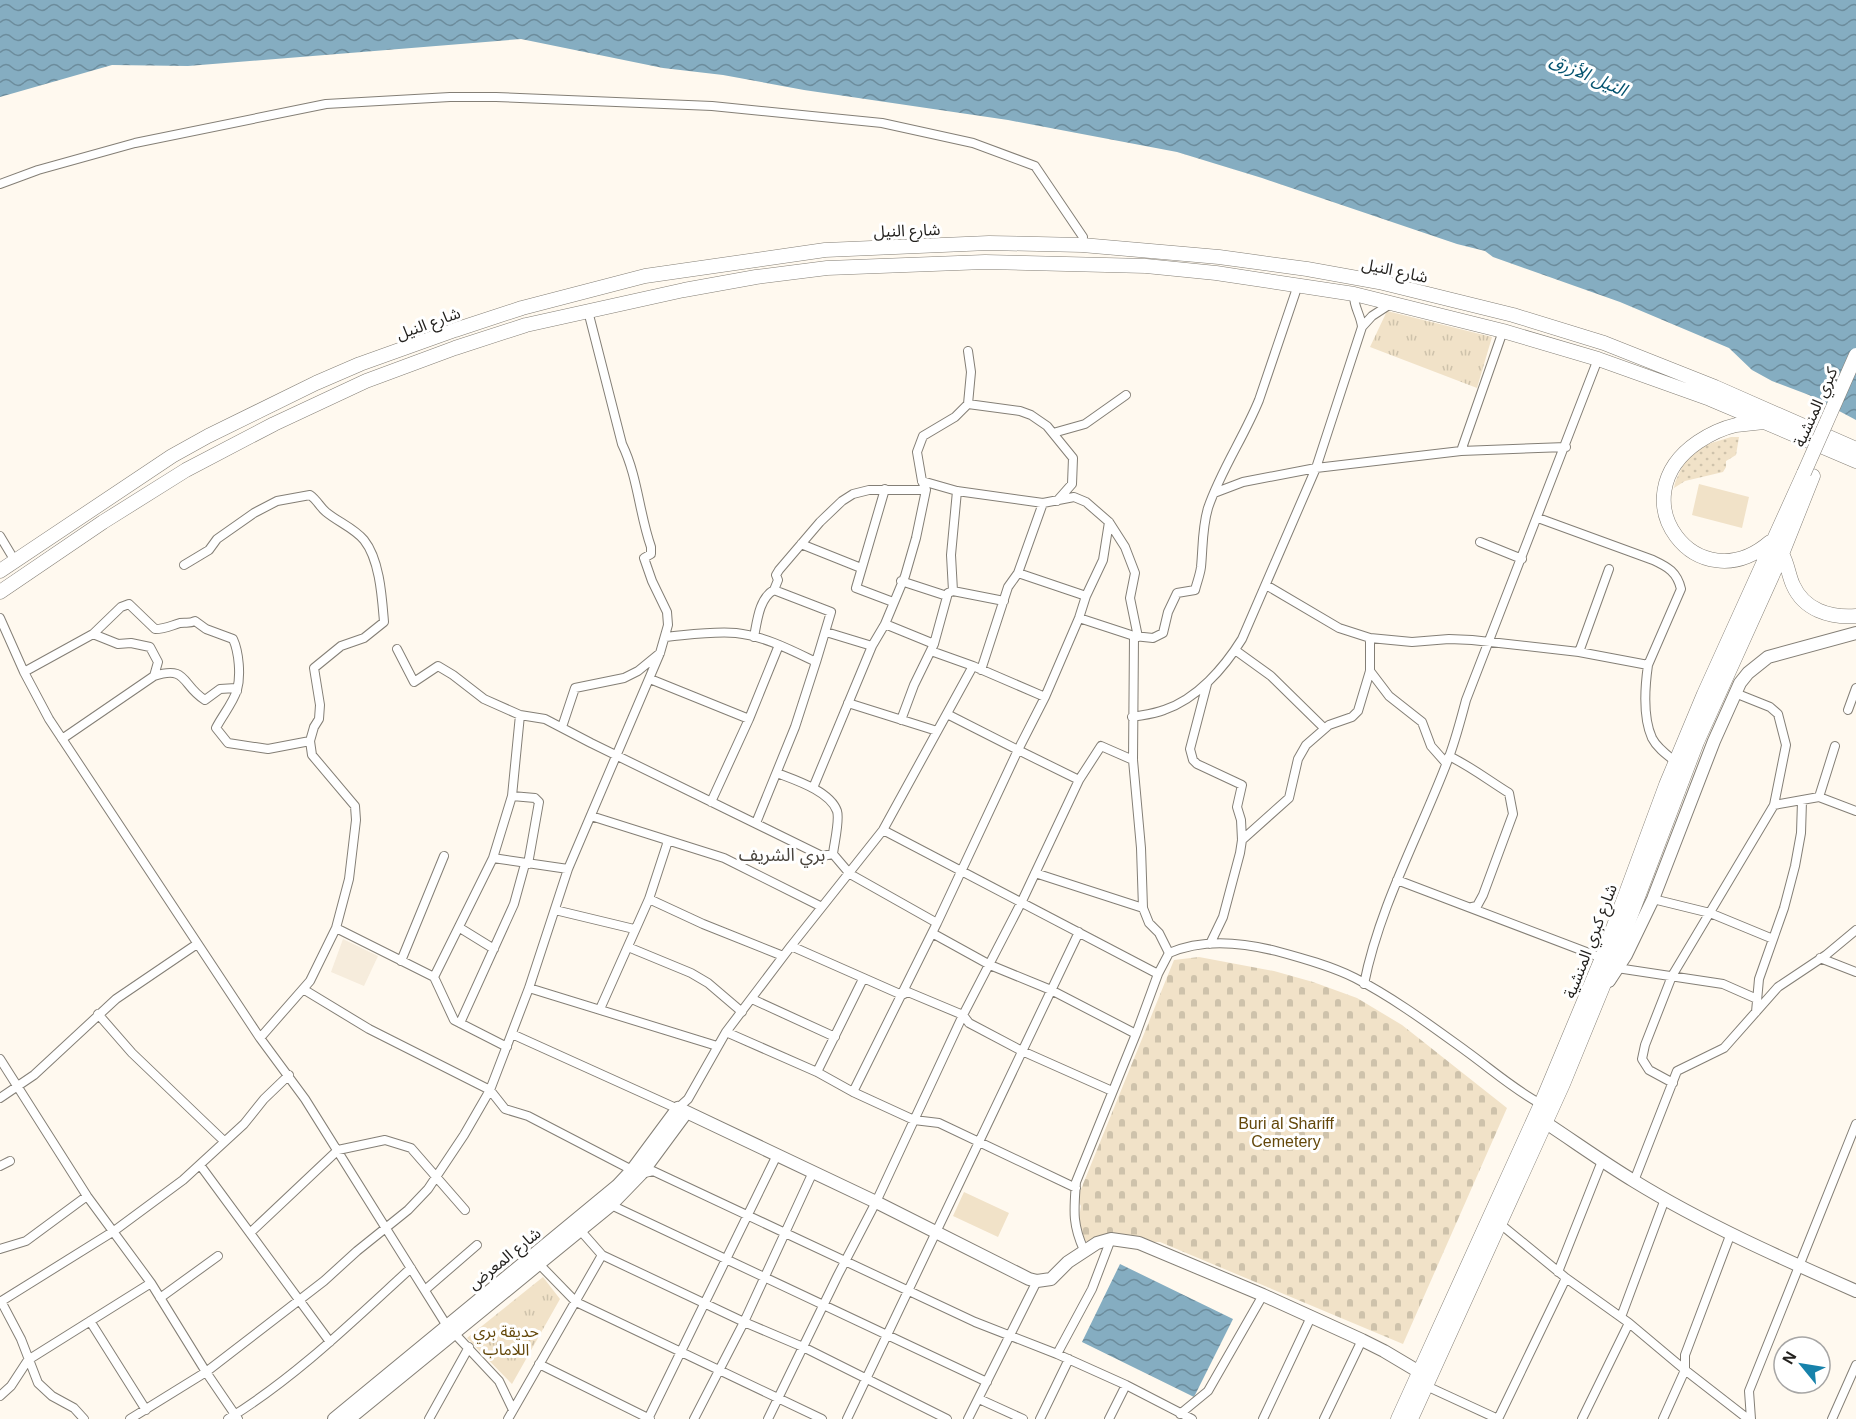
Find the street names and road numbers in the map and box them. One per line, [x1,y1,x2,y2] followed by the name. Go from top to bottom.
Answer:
[873,221,941,244] street label: شارع النيل
[1360,255,1429,290] street label: شارع النيل
[394,304,464,347] street label: شارع النيل
[1790,365,1844,451] street label: كبري المنشية
[1561,882,1624,1002] street label: شارع كبري المنشية
[465,1224,546,1296] street label: شارع المعرض

